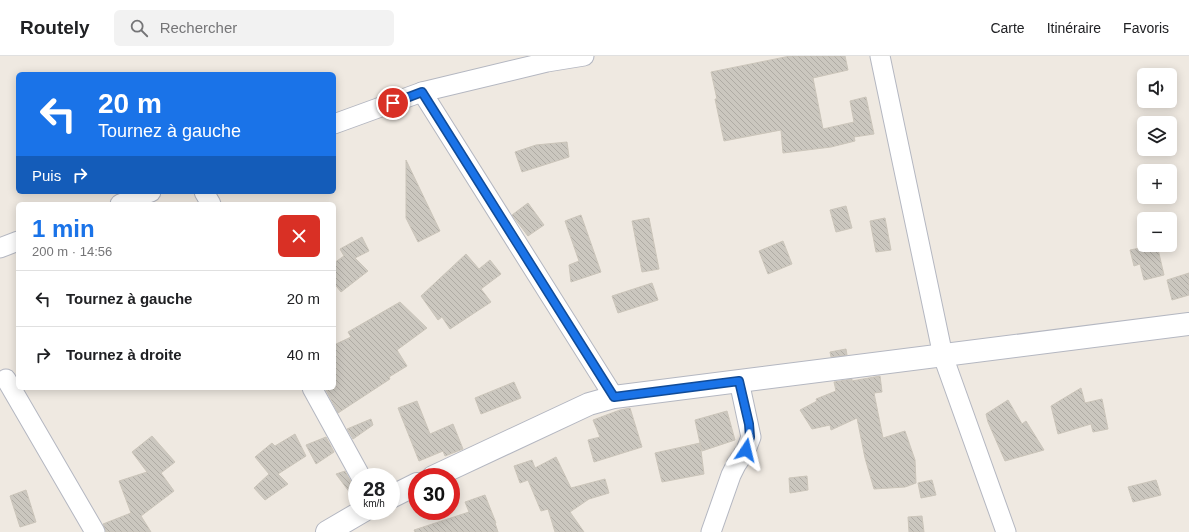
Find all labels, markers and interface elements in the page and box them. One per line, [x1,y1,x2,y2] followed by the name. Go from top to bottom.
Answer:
[114,10,394,46] search box
[20,17,90,38] text: Routely
[128,17,150,39] icon: search
[160,19,237,36] text: Rechercher
[990,20,1025,36] text: Carte
[1047,20,1101,36] text: Itinéraire
[1123,20,1169,36] text: Favoris
[1137,68,1177,252] map controls
[1137,68,1177,108] button: sound
[376,86,410,120] pin
[32,88,84,140] icon: left
[98,88,162,119] text: 20 m
[382,92,404,114] icon: arrive
[1137,116,1177,156] button: layers
[98,121,241,141] text: Tournez à gauche
[69,164,91,186] icon: right
[1137,164,1177,204] button: +
[32,167,61,184] text: Puis
[1137,212,1177,252] button: −
[32,215,95,242] text: 1 min
[278,215,320,257] button: close
[32,244,112,259] text: 200 m · 14:56
[32,288,54,310] icon: left
[66,290,192,307] text: Tournez à gauche
[287,290,320,307] text: 20 m
[32,344,54,366] icon: right
[66,346,182,363] text: Tournez à droite
[287,346,320,363] text: 40 m
[725,429,767,471] position arrow
[408,468,460,520] speed limit sign: 30
[363,478,385,500] text: 28
[363,498,385,509] text: km/h

